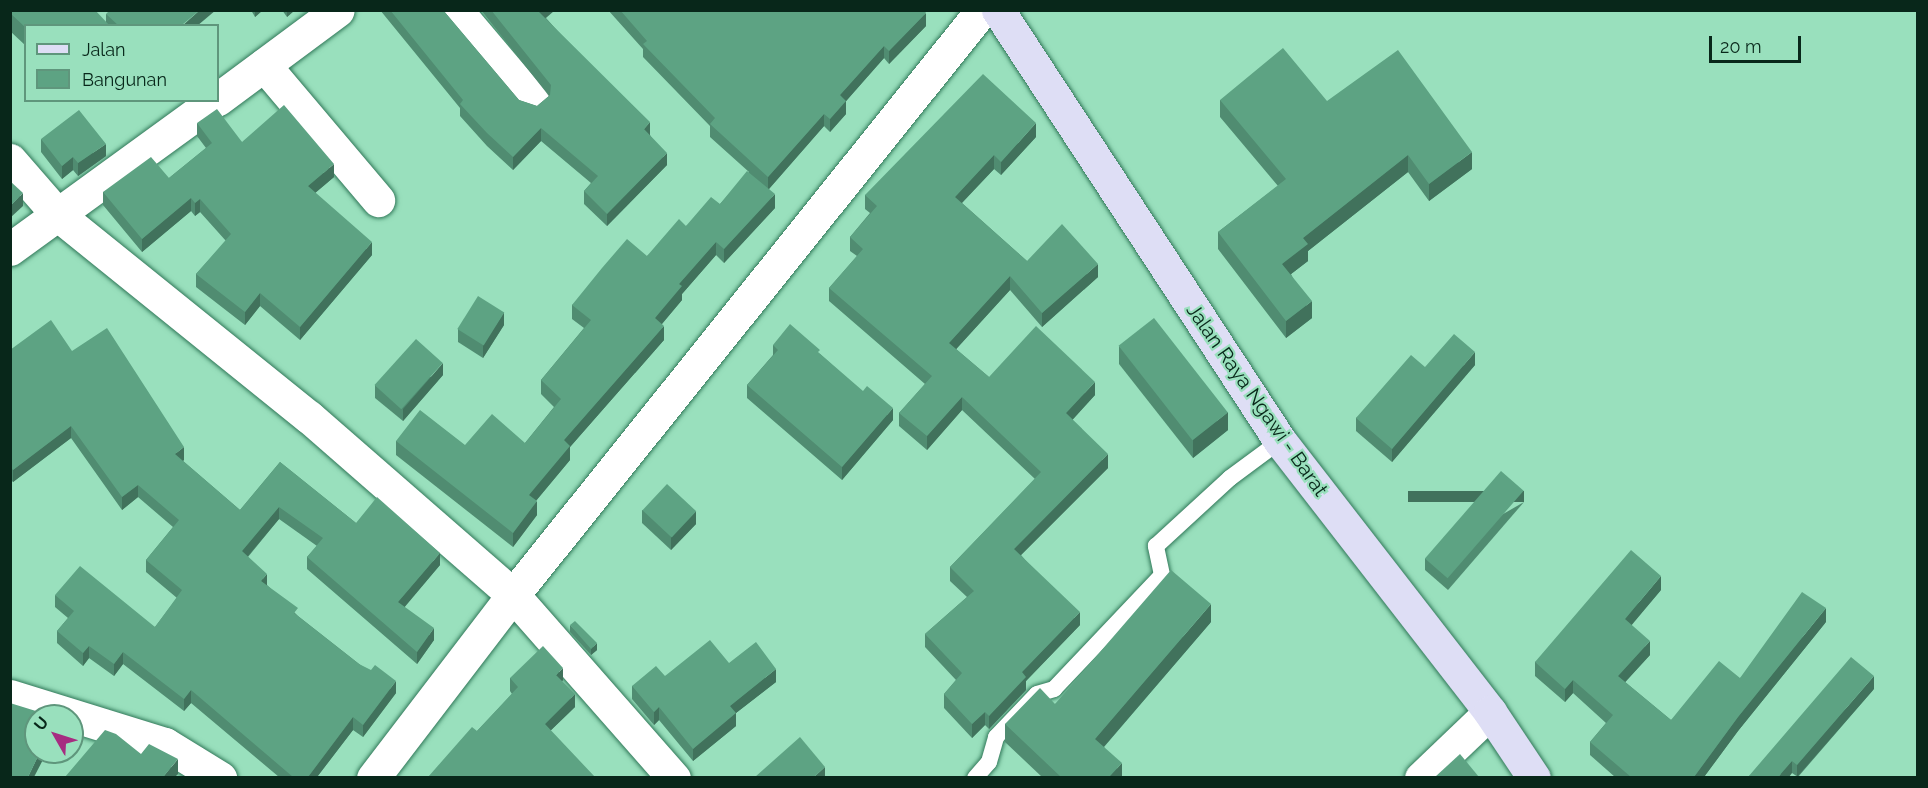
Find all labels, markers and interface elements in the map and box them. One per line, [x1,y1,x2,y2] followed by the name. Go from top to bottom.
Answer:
[24,24,219,102] legend
[1712,24,1804,62] scale bar
[1720,36,1762,57] text: 20 m
[82,39,126,60] text: Jalan
[82,69,167,90] text: Bangunan
[1181,299,1333,501] street label: Jalan Raya Ngawi - Barat
[24,704,84,764] north arrow
[30,713,52,734] text: U

